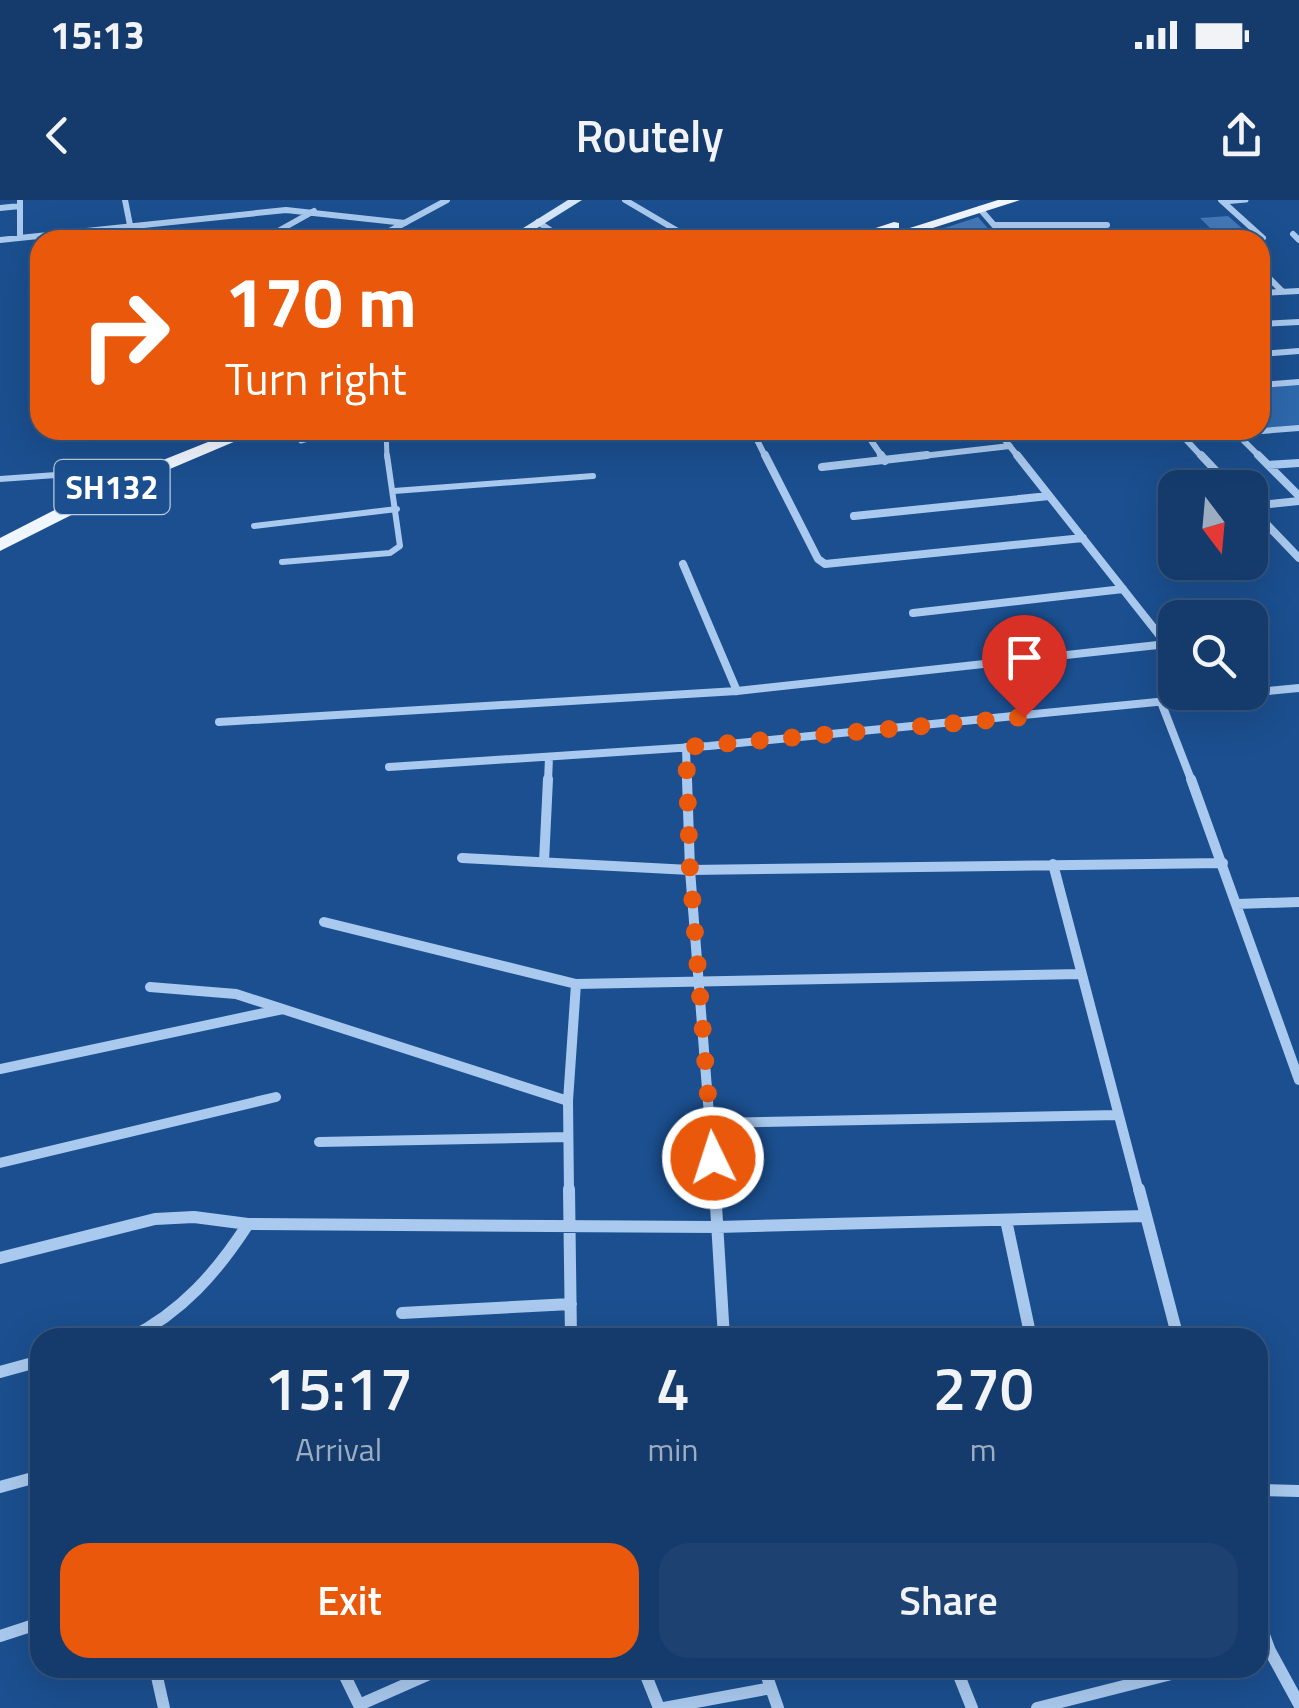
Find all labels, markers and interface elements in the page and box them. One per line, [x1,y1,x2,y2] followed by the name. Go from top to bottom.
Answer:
[50,6,145,64] text: 15:13
[575,101,724,169] text: Routely
[30,108,85,163] icon: back
[1214,108,1269,163] icon: share
[225,248,417,354] text: 170 m
[60,270,190,400] icon: right
[225,344,407,412] text: Turn right
[54,460,170,514] road number: SH132
[1158,470,1268,580] north arrow
[1158,470,1268,710] map controls
[1158,600,1268,710] button: search
[982,615,1067,718] pin
[997,630,1052,685] icon: arrive
[661,1106,765,1210] position arrow
[264,1342,413,1433] text: 15:17
[656,1342,690,1433] text: 4
[933,1342,1034,1433] text: 270
[295,1425,382,1473] text: Arrival
[647,1425,698,1473] text: min
[970,1425,997,1473] text: m
[60,1543,639,1658] button: Exit
[659,1543,1238,1658] button: Share

